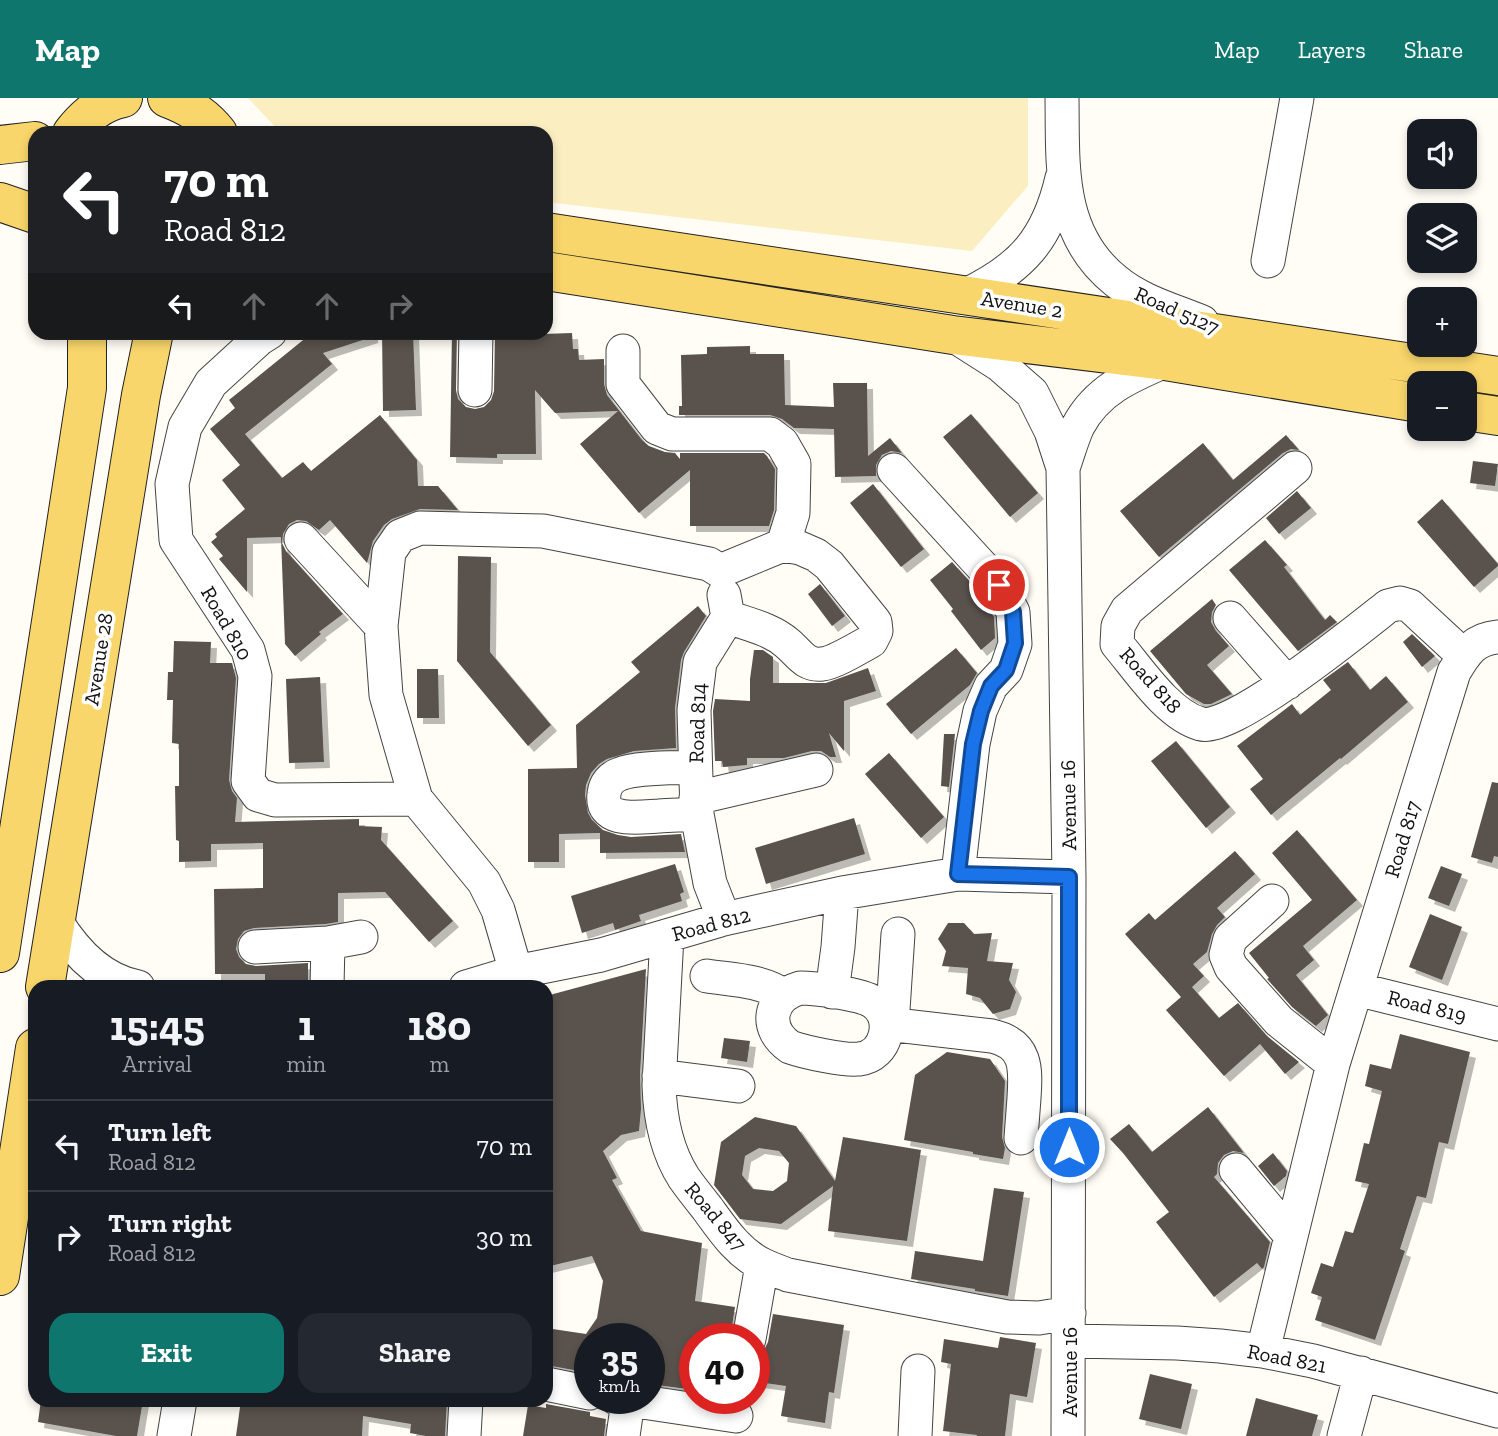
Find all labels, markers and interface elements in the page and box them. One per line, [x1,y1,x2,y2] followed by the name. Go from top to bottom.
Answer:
[35,30,100,69] text: Map
[1214,35,1260,64] text: Map
[1298,35,1366,64] text: Layers
[1404,35,1463,64] text: Share
[1407,119,1477,441] map controls
[1407,119,1477,189] button: sound
[164,151,269,210] text: 70 m
[49,154,140,245] icon: left
[1407,203,1477,273] button: layers
[164,211,286,249] text: Road 812
[1131,280,1223,340] street label: Road 5127
[979,285,1065,323] street label: Avenue 2
[162,287,200,325] icon: left
[235,287,273,325] icon: ahead
[308,287,346,325] icon: ahead
[381,287,419,325] icon: right
[1407,287,1477,357] button: +
[1407,371,1477,441] button: −
[969,555,1029,615] pin
[980,566,1018,604] icon: arrive
[196,582,258,664] street label: Road 810
[78,611,118,707] street label: Avenue 28
[1115,642,1187,718] street label: Road 818
[683,682,711,764] street label: Road 814
[1055,760,1081,850] street label: Avenue 16
[1379,798,1426,880] street label: Road 817
[669,902,753,946] street label: Road 812
[1385,984,1469,1028] street label: Road 819
[110,1000,205,1051] text: 15:45
[298,1000,315,1051] text: 1
[408,1000,471,1051] text: 180
[123,1050,192,1078] text: Arrival
[286,1050,326,1078] text: min
[430,1050,449,1078] text: m
[1032,1110,1106,1184] position arrow
[108,1116,211,1148] text: Turn left
[49,1127,87,1165] icon: left
[476,1130,532,1162] text: 70 m
[108,1148,196,1176] text: Road 812
[680,1177,752,1256] street label: Road 847
[108,1207,231,1239] text: Turn right
[49,1218,87,1256] icon: right
[476,1221,532,1253] text: 30 m
[108,1239,196,1267] text: Road 812
[49,1313,284,1393] button: Exit
[298,1313,532,1393] button: Share
[679,1323,770,1414] speed limit sign: 40
[1057,1327,1082,1417] street label: Avenue 16
[601,1338,638,1380] text: 35
[1245,1338,1329,1378] street label: Road 821
[599,1375,640,1397] text: km/h

